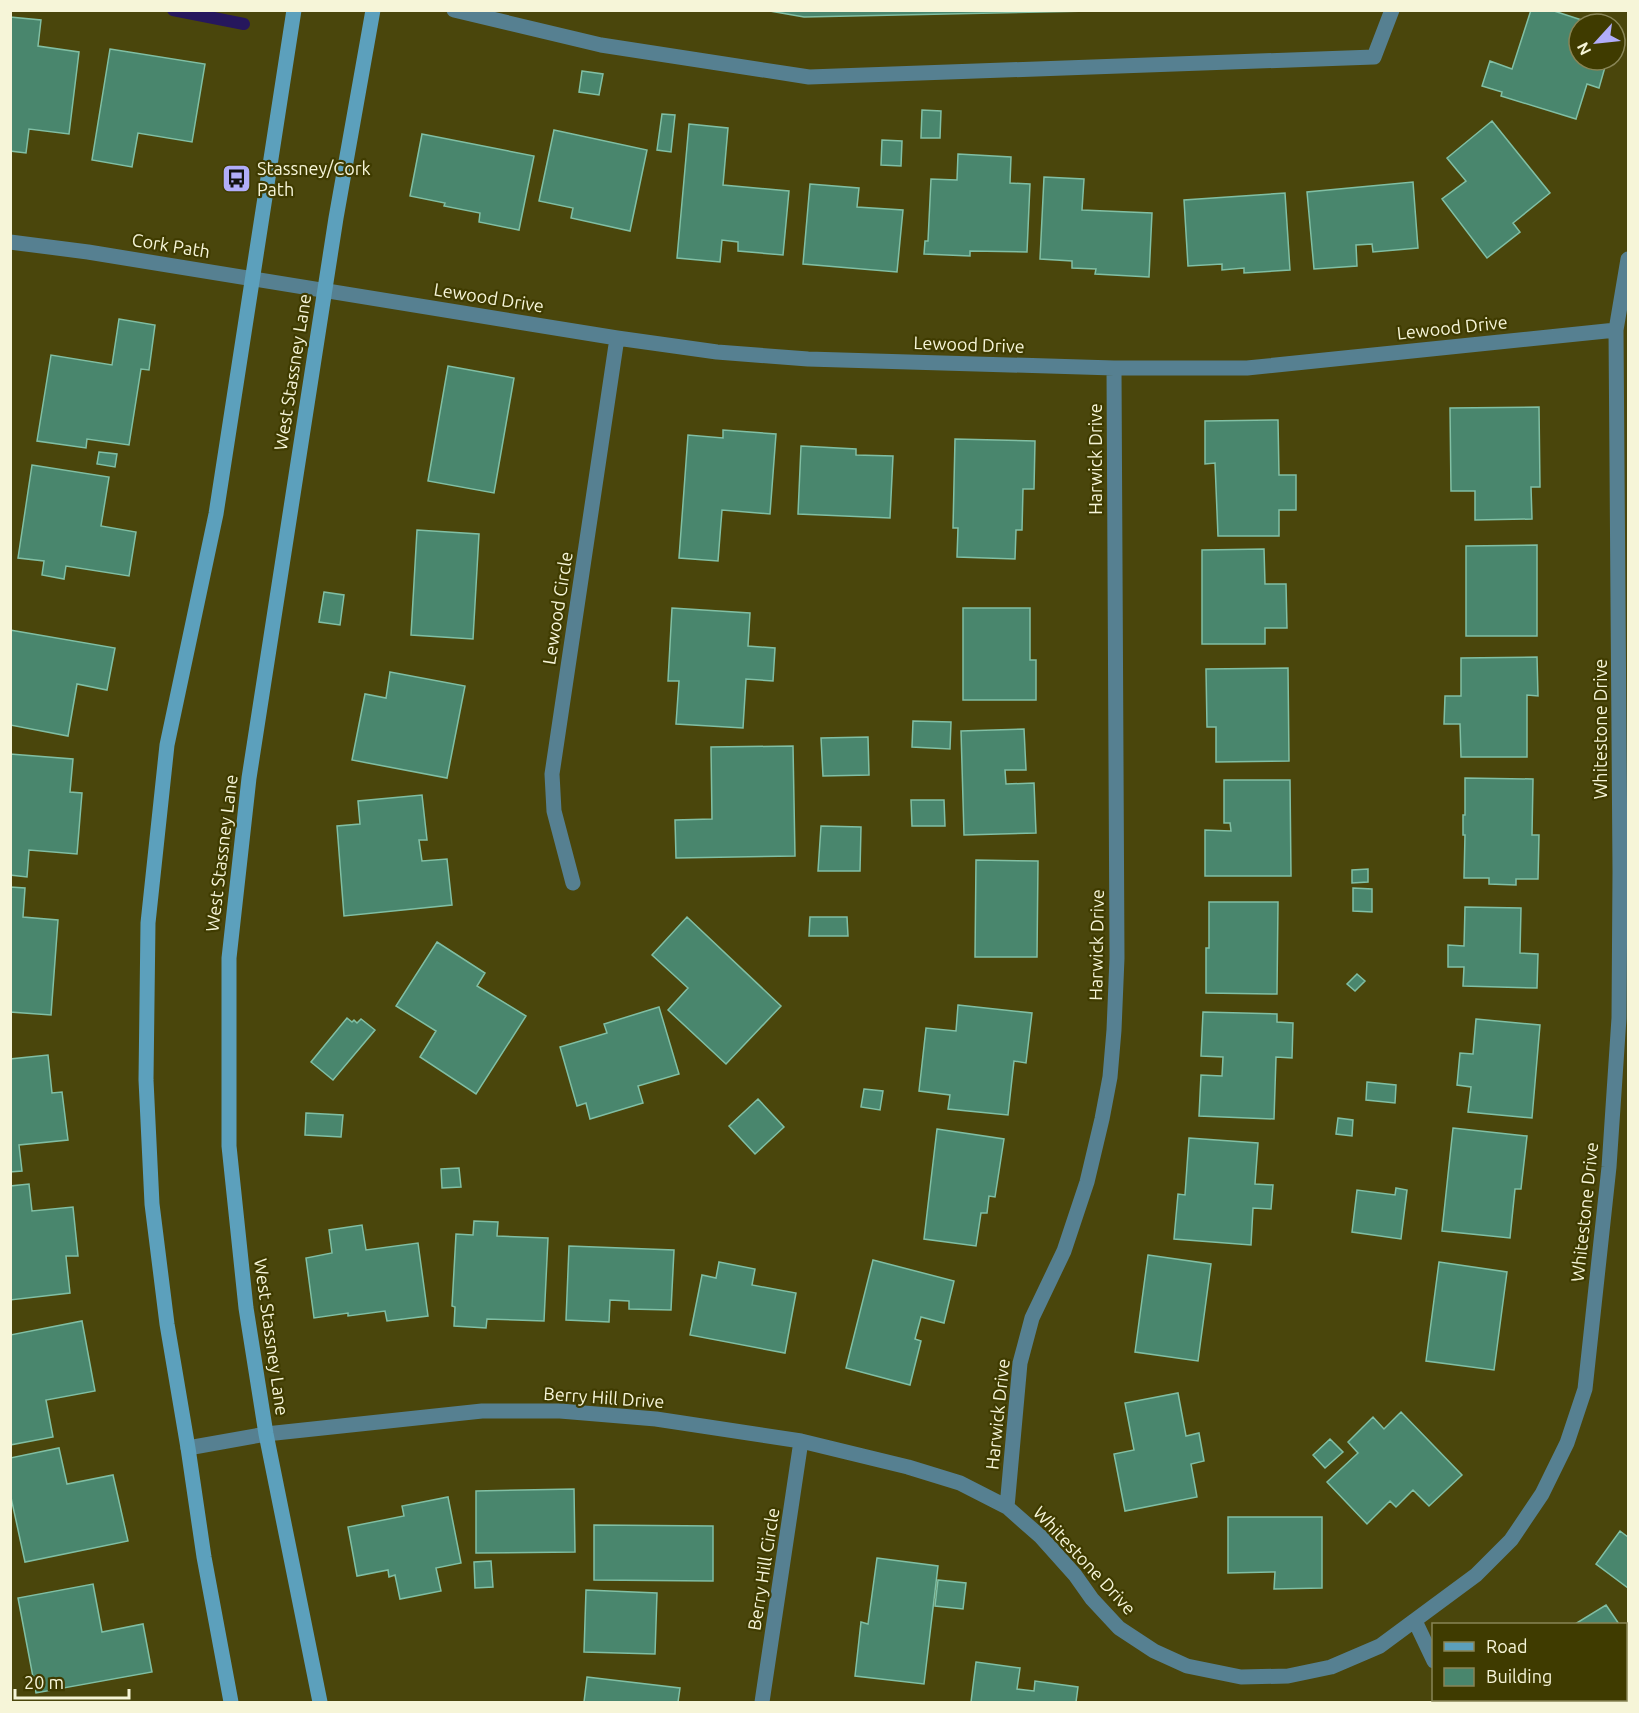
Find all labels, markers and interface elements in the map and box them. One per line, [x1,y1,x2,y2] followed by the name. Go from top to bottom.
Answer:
[1567,12,1627,72] north arrow
[1573,39,1594,58] text: N
[257,158,371,199] place label: Stassney/Cork Path
[220,162,252,194] bus stop icon: Stassney/Cork Path
[131,229,211,261] street label: Cork Path
[432,278,546,316] street label: Lewood Drive
[270,292,314,452] street label: West Stassney Lane
[1396,311,1508,343] street label: Lewood Drive
[913,332,1025,356] street label: Lewood Drive
[1085,403,1105,515] street label: Harwick Drive
[538,550,576,666] street label: Lewood Circle
[1590,659,1610,799] street label: Whitestone Drive
[201,773,241,933] street label: West Stassney Lane
[1085,889,1107,1001] street label: Harwick Drive
[1567,1141,1601,1283] street label: Whitestone Drive
[251,1257,293,1417] street label: West Stassney Lane
[981,1358,1013,1470] street label: Harwick Drive
[543,1383,665,1411] street label: Berry Hill Drive
[1030,1502,1140,1618] street label: Whitestone Drive
[743,1506,783,1632] street label: Berry Hill Circle
[1432,1623,1627,1701] legend
[1486,1636,1528,1656] text: Road
[15,1662,129,1700] scale bar
[1486,1666,1552,1686] text: Building
[24,1672,64,1692] text: 20 m

